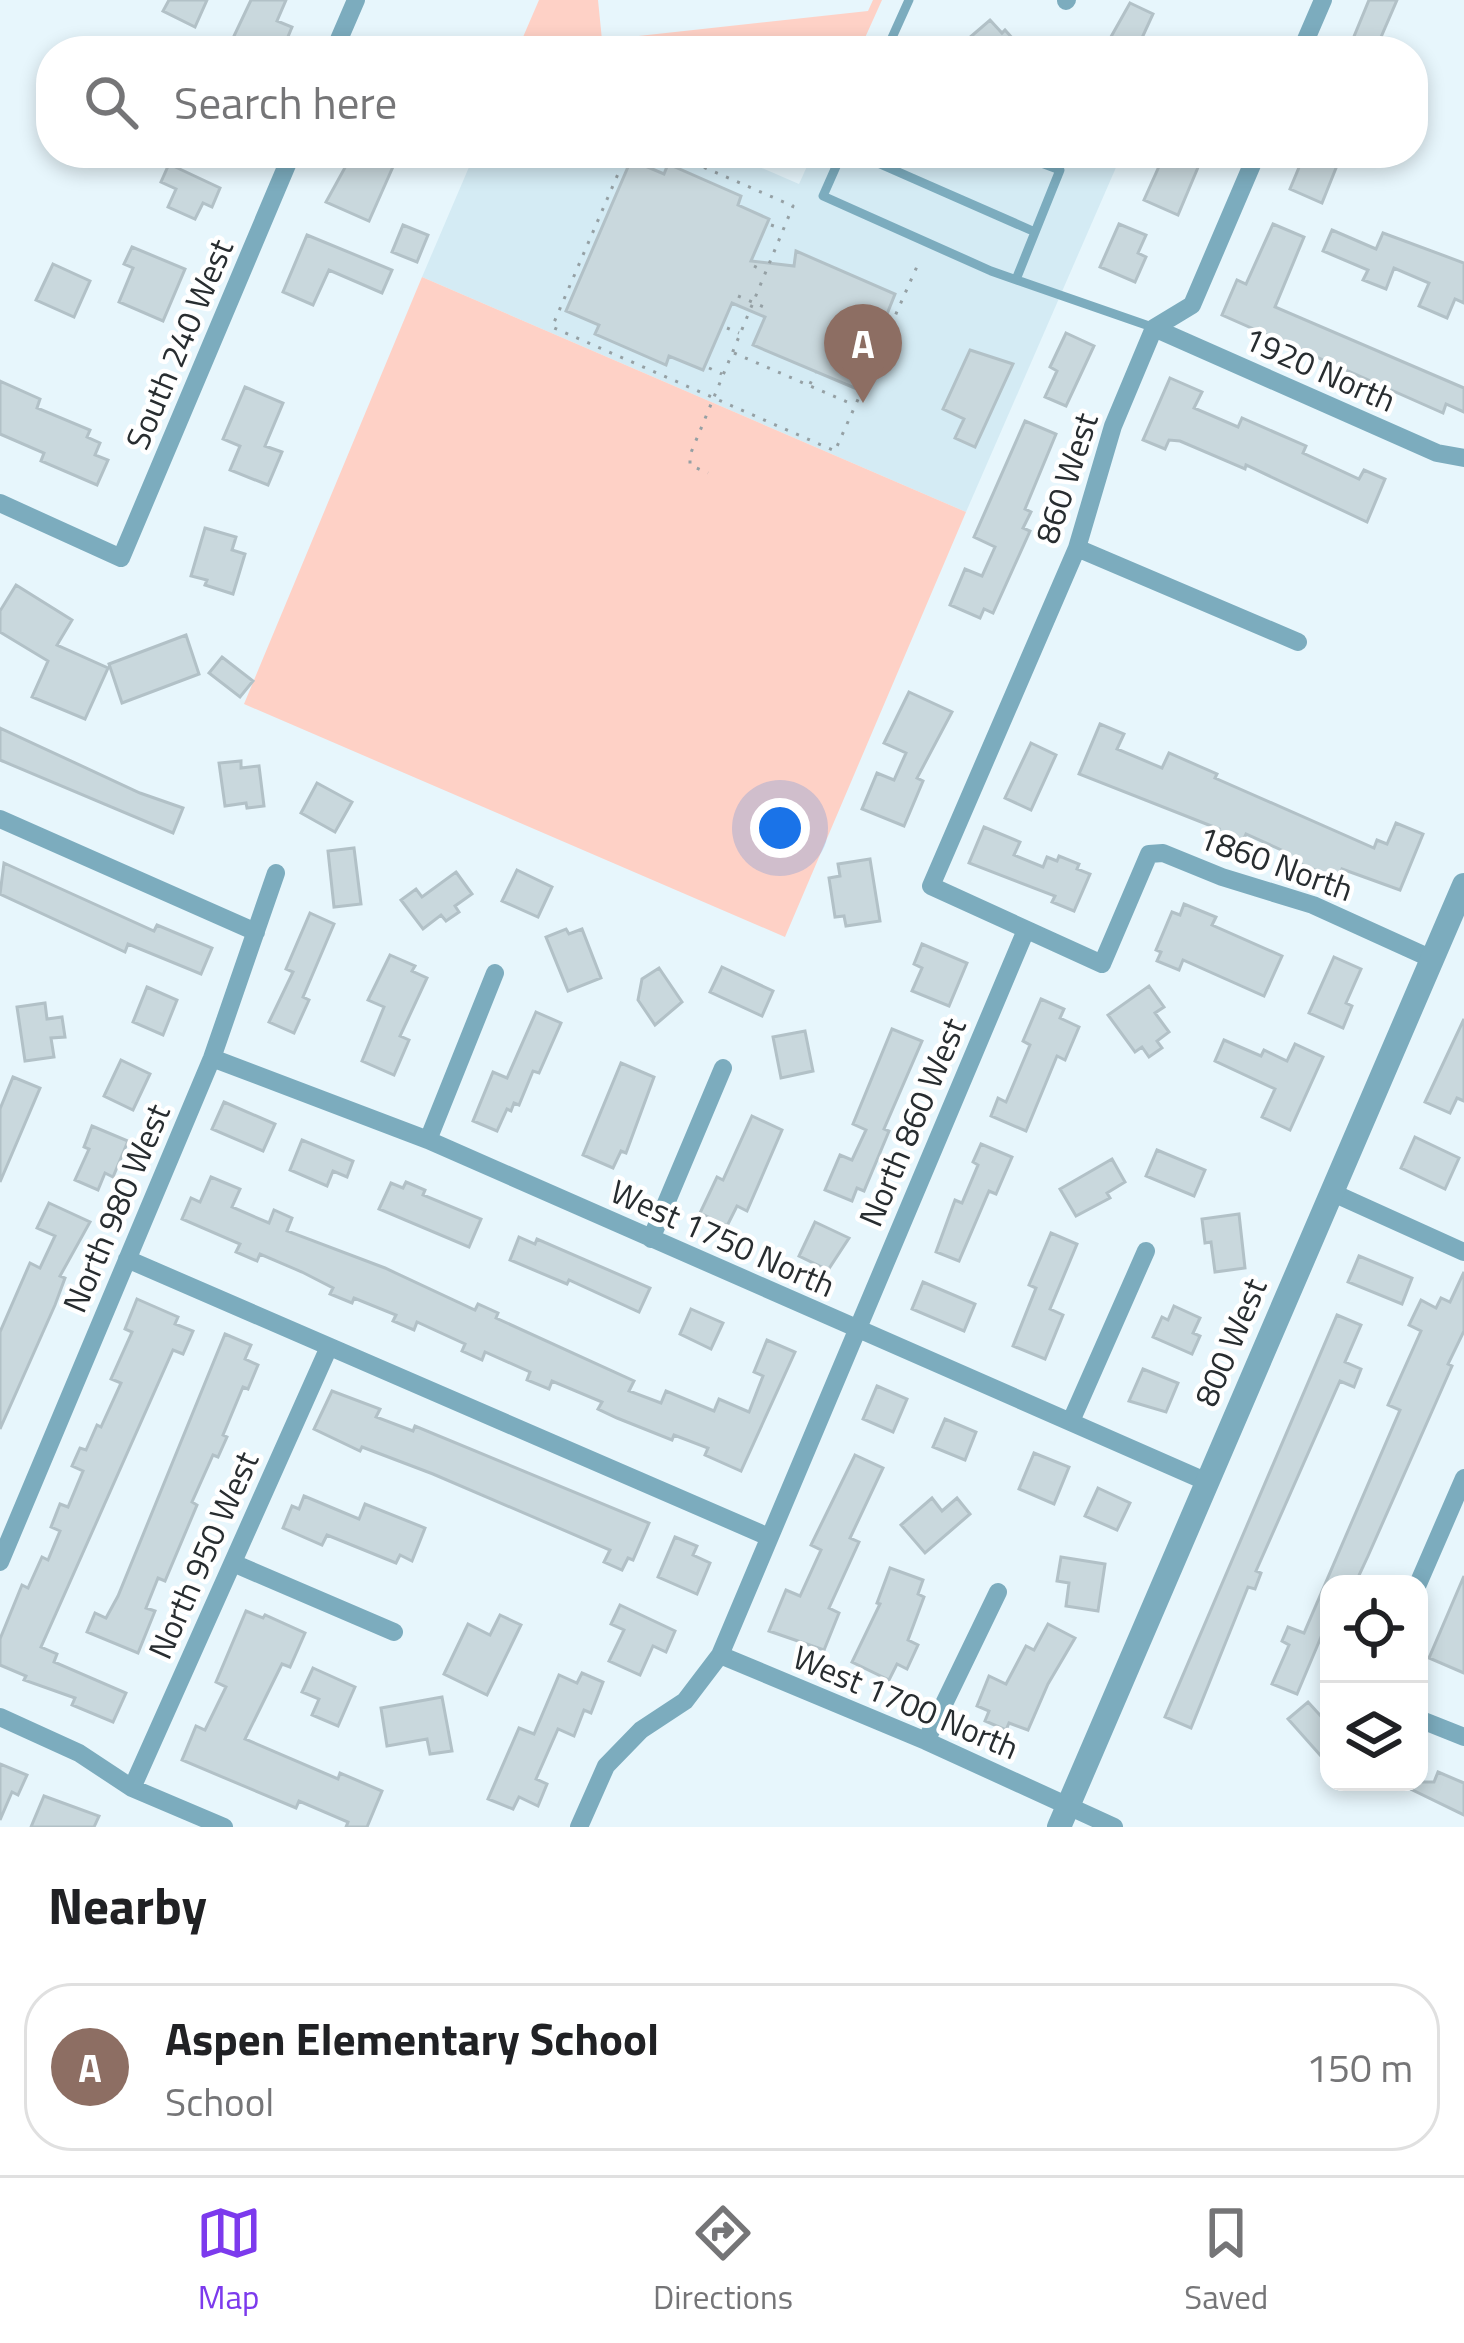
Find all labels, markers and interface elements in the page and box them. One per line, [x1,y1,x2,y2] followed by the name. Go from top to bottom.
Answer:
[36,36,1428,168] search box
[174,68,397,136] text: Search here
[78,69,144,135] icon: search
[112,231,246,457] street label: South 240 West
[824,304,902,403] pin: A
[1236,313,1404,425] street label: 1920 North
[1021,406,1111,550] street label: 860 West
[750,798,810,858] your location
[1192,812,1360,914] street label: 1860 North
[846,1009,979,1234] street label: North 860 West
[50,1095,183,1320] street label: North 980 West
[603,1166,843,1310] street label: West 1750 North
[1181,1270,1280,1414] street label: 800 West
[135,1443,271,1667] street label: North 950 West
[1320,1575,1428,1791] map controls
[1320,1575,1428,1683] button: locate
[785,1632,1027,1772] street label: West 1700 North
[1320,1683,1428,1791] button: layers
[48,1866,207,1944] text: Nearby
[165,2004,659,2072] text: Aspen Elementary School
[78,2038,102,2097] text: A
[1306,2038,1413,2097] text: 150 m
[165,2072,274,2131] text: School
[196,2200,262,2322] tab: Map
[653,2200,793,2322] tab: Directions
[1184,2200,1268,2322] tab: Saved

